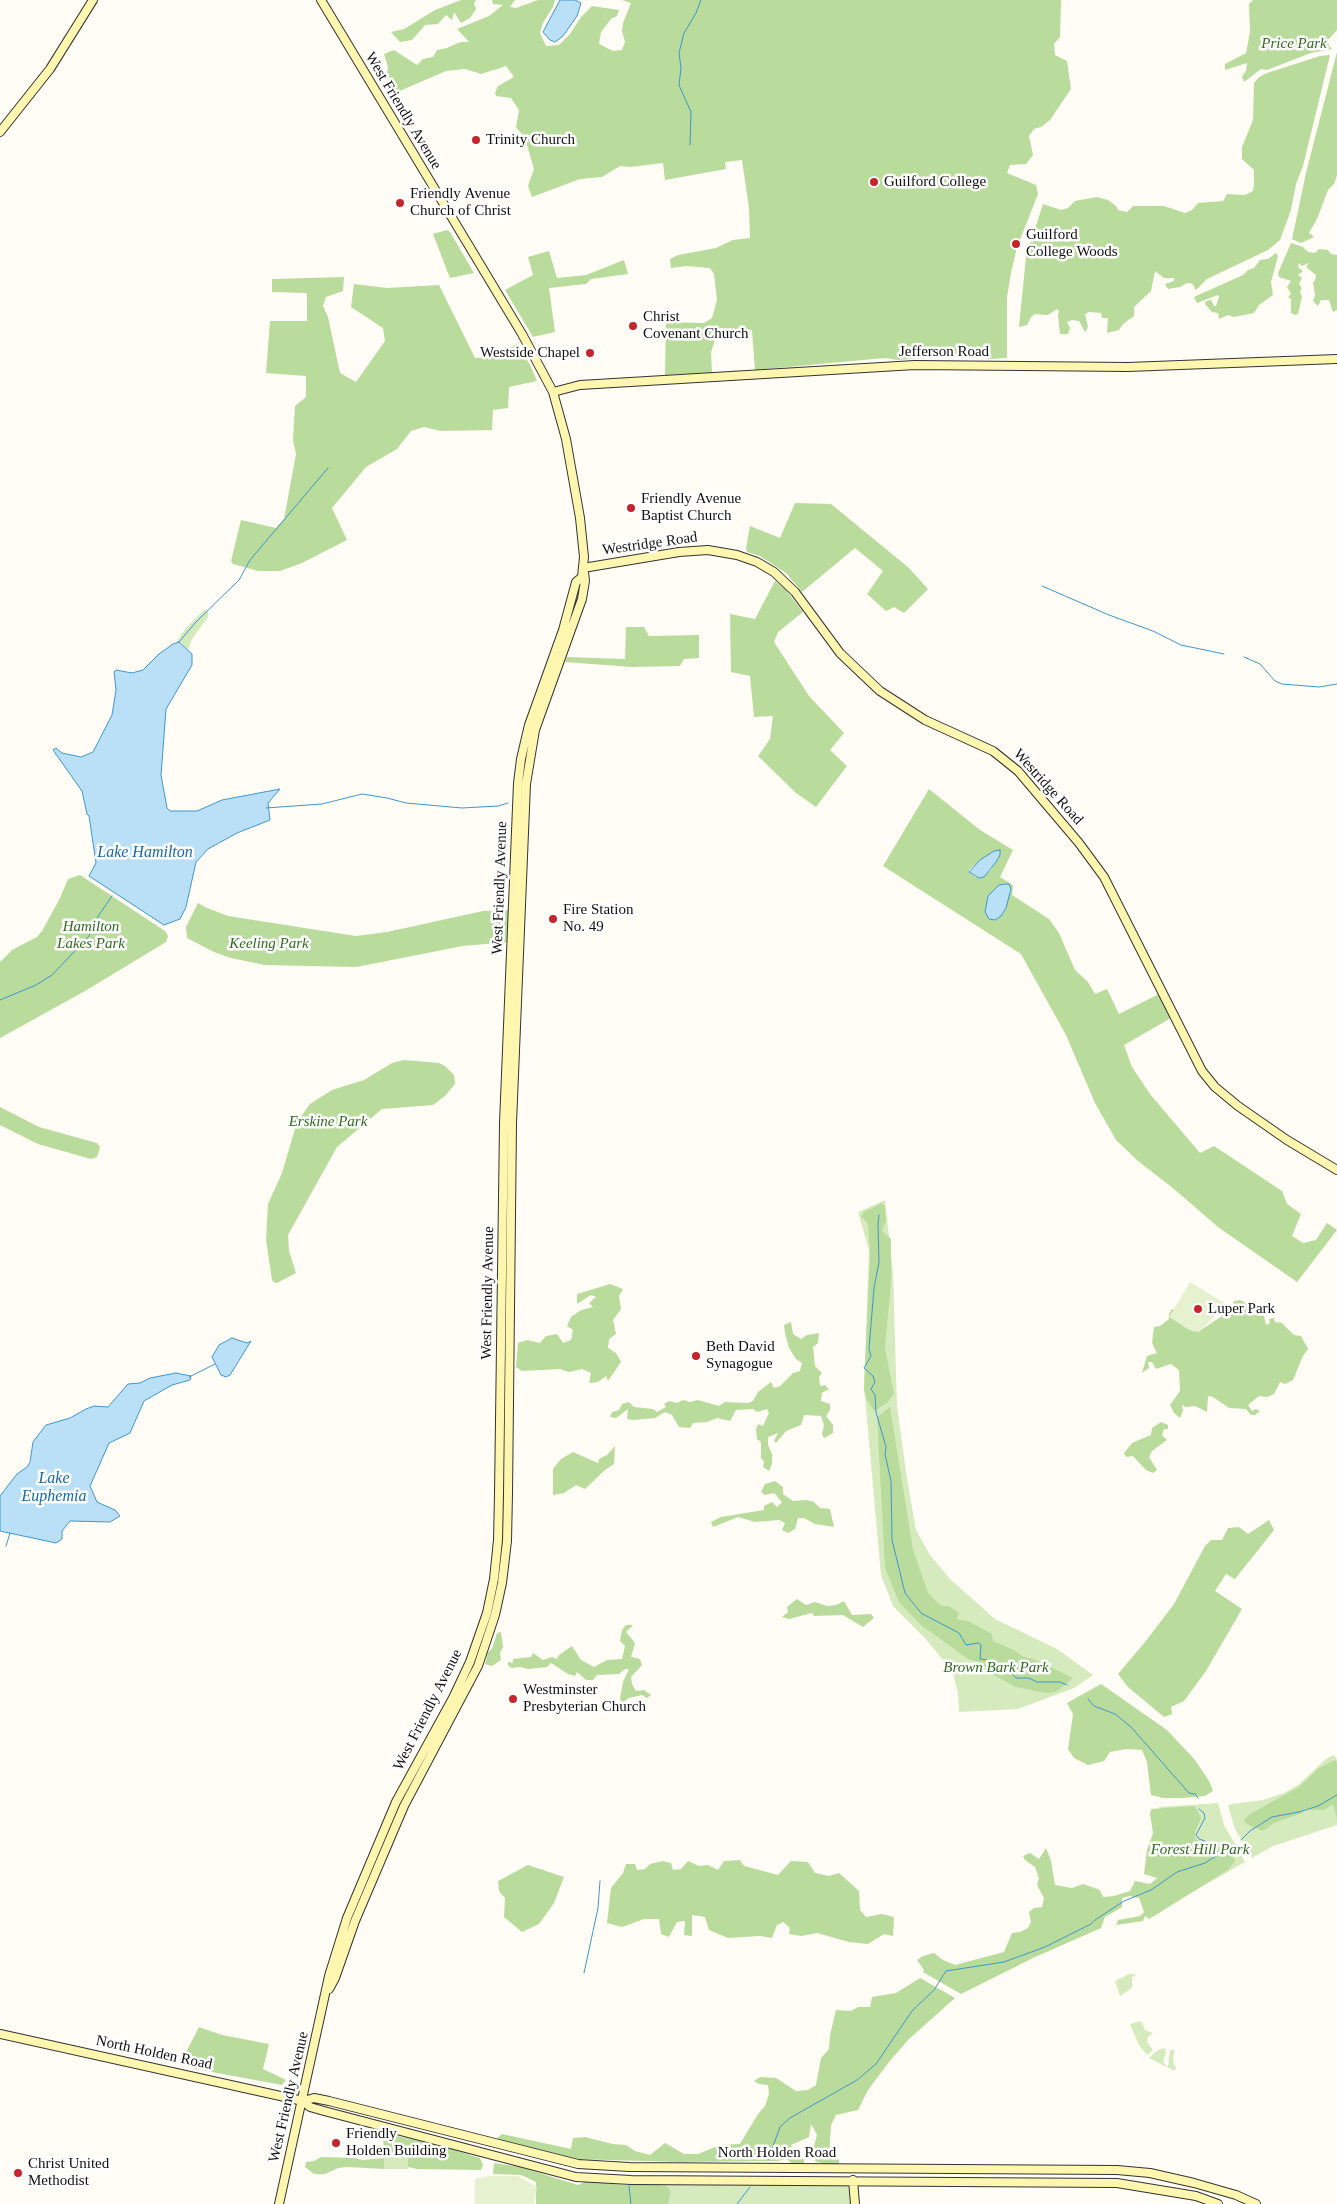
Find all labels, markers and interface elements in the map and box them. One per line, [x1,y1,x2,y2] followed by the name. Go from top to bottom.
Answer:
[1261,35,1327,53] park label: Price Park
[361,49,445,173] street label: West Friendly Avenue
[486,131,575,149] place label: Trinity Church
[470,134,482,146] marker: Trinity Church
[884,173,986,191] place label: Guilford College
[868,176,880,188] marker: Guilford College
[410,185,511,220] place label: Friendly Avenue Church of Christ
[394,197,406,209] marker: Friendly Avenue Church of Christ
[1026,226,1118,261] place label: Guilford College Woods
[1010,238,1022,250] marker: Guilford College Woods
[643,308,748,343] place label: Christ Covenant Church
[627,320,639,332] marker: Christ Covenant Church
[899,343,989,361] street label: Jefferson Road
[480,344,580,362] place label: Westside Chapel
[584,347,596,359] marker: Westside Chapel
[641,490,741,525] place label: Friendly Avenue Baptist Church
[625,502,637,514] marker: Friendly Avenue Baptist Church
[601,528,699,560] street label: Westridge Road
[1009,745,1087,829] street label: Westridge Road
[489,821,511,955] street label: West Friendly Avenue
[97,843,193,863] water label: Lake Hamilton
[563,901,633,936] place label: Fire Station No. 49
[547,913,559,925] marker: Fire Station No. 49
[57,918,125,953] park label: Hamilton Lakes Park
[229,935,309,953] park label: Keeling Park
[289,1113,367,1131] park label: Erskine Park
[478,1226,498,1360] street label: West Friendly Avenue
[1208,1300,1275,1318] place label: Luper Park
[1192,1303,1204,1315] marker: Luper Park
[706,1338,775,1373] place label: Beth David Synagogue
[690,1350,702,1362] marker: Beth David Synagogue
[22,1469,86,1507] water label: Lake Euphemia
[390,1646,466,1774] street label: West Friendly Avenue
[943,1659,1049,1677] park label: Brown Bark Park
[523,1681,646,1716] place label: Westminster Presbyterian Church
[507,1693,519,1705] marker: Westminster Presbyterian Church
[1151,1841,1249,1859] park label: Forest Hill Park
[265,2030,313,2164] street label: West Friendly Avenue
[94,2032,214,2074] street label: North Holden Road
[346,2125,446,2160] place label: Friendly Holden Building
[330,2137,342,2149] marker: Friendly Holden Building
[718,2144,836,2162] street label: North Holden Road
[28,2155,109,2190] place label: Christ United Methodist
[12,2167,24,2179] marker: Christ United Methodist

